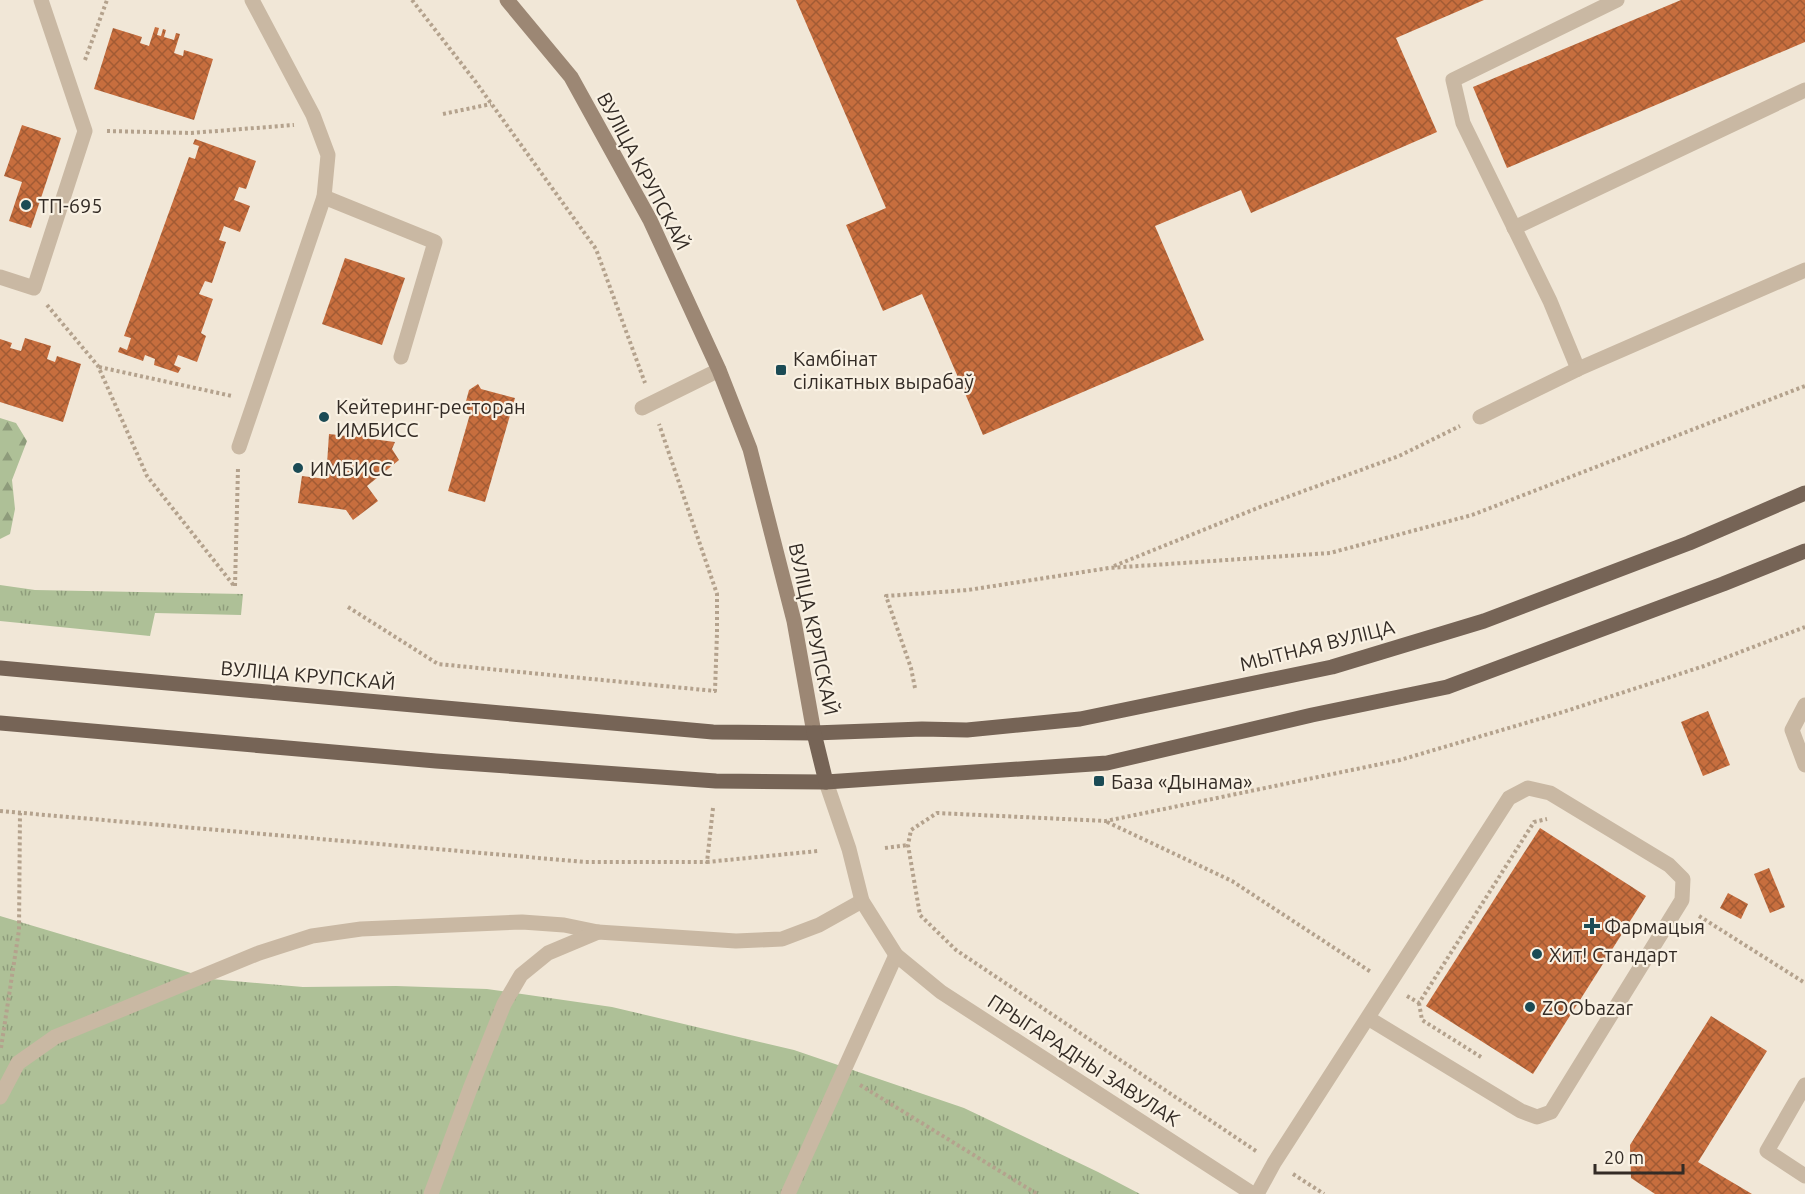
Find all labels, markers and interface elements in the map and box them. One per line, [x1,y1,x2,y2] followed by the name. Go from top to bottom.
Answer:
[593,88,695,254] street label: ВУЛІЦА КРУПСКАЙ
[38,194,103,217] place label: ТП-695
[19,198,33,212] marker: ТП-695
[793,347,974,393] place label: Камбінат сілікатных вырабаў
[774,363,788,377] marker: Камбінат сілікатных вырабаў
[336,395,526,441] place label: Кейтеринг-ресторан ИМБИСС
[317,410,331,424] marker: Кейтеринг-ресторан ИМБИСС
[310,457,393,480] place label: ИМБИСС
[291,461,305,475] marker: ИМБИСС
[785,541,843,717] street label: ВУЛІЦА КРУПСКАЙ
[1237,615,1397,675] street label: МЫТНАЯ ВУЛІЦА
[220,656,396,694] street label: ВУЛІЦА КРУПСКАЙ
[1111,770,1252,793] place label: База «Дынама»
[1092,774,1106,788] marker: База «Дынама»
[1604,915,1705,938] place label: Фармацыя
[1585,919,1599,933] marker: Фармацыя
[1549,943,1678,966] place label: Хит! Стандарт
[1530,947,1544,961] marker: Хит! Стандарт
[984,989,1184,1131] street label: ПРЫГАРАДНЫ ЗАВУЛАК
[1542,996,1633,1019] place label: ZOObazar
[1523,1000,1537,1014] marker: ZOObazar
[1595,1137,1684,1175] scale bar
[1604,1147,1644,1167] text: 20 m

